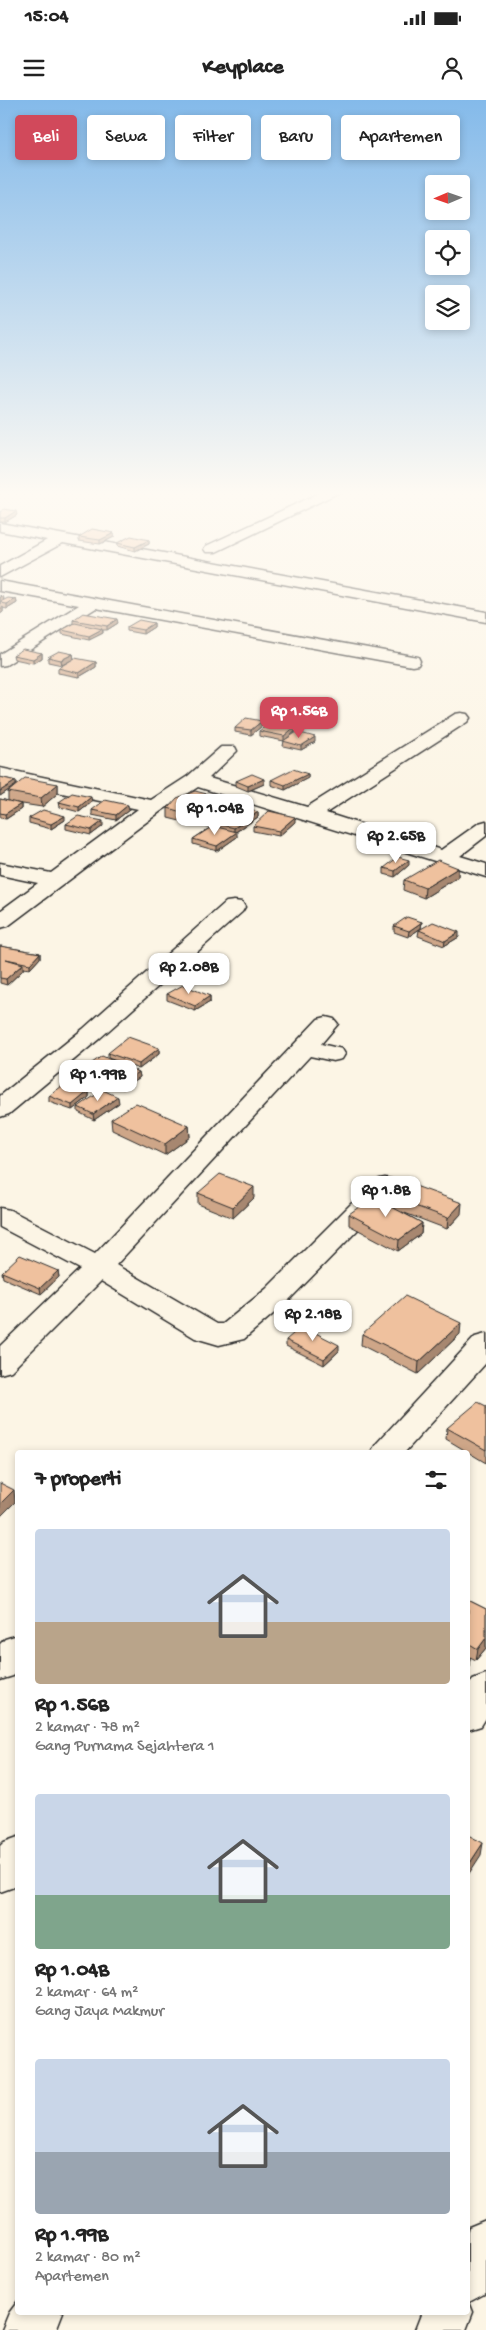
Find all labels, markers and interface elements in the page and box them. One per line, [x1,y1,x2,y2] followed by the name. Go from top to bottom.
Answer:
[25,6,68,29] text: 15:04
[20,54,48,82] icon: menu
[438,54,466,82] icon: person
[202,55,284,81] text: Keyplace
[15,115,77,160] chip: Beli
[87,115,165,160] chip: Sewa
[175,115,251,160] chip: Filter
[261,115,331,160] chip: Baru
[341,115,460,160] chip: Apartemen
[425,175,470,220] north arrow
[425,175,470,330] map controls
[425,230,470,275] button: locate
[425,285,470,330] button: layers
[247,696,351,739] pin: Rp 1.56B
[271,703,327,722] text: Rp 1.56B
[163,794,267,836] pin: Rp 1.04B
[187,800,243,819] text: Rp 1.04B
[344,822,448,864] pin: Rp 2.65B
[367,828,425,847] text: Rp 2.65B
[137,952,241,995] pin: Rp 2.08B
[160,959,218,978] text: Rp 2.08B
[46,1060,150,1102] pin: Rp 1.99B
[70,1066,126,1085] text: Rp 1.99B
[340,1176,432,1218] pin: Rp 1.8B
[362,1182,410,1201] text: Rp 1.8B
[261,1300,365,1342] pin: Rp 2.18B
[285,1306,341,1325] text: Rp 2.18B
[422,1466,450,1494] icon: filters
[35,1468,121,1493] text: 7 properti
[198,1561,288,1651] icon: home
[35,1694,109,1719] text: Rp 1.56B
[35,1719,140,1738] text: 2 kamar · 78 m²
[35,1738,214,1757] text: Gang Purnama Sejahtera 1
[198,1826,288,1916] icon: home
[35,1959,109,1984] text: Rp 1.04B
[35,1984,138,2003] text: 2 kamar · 64 m²
[35,2003,164,2022] text: Gang Jaya Makmur
[198,2091,288,2181] icon: home
[35,2224,108,2249] text: Rp 1.99B
[35,2249,141,2268] text: 2 kamar · 80 m²
[35,2268,109,2287] text: Apartemen

